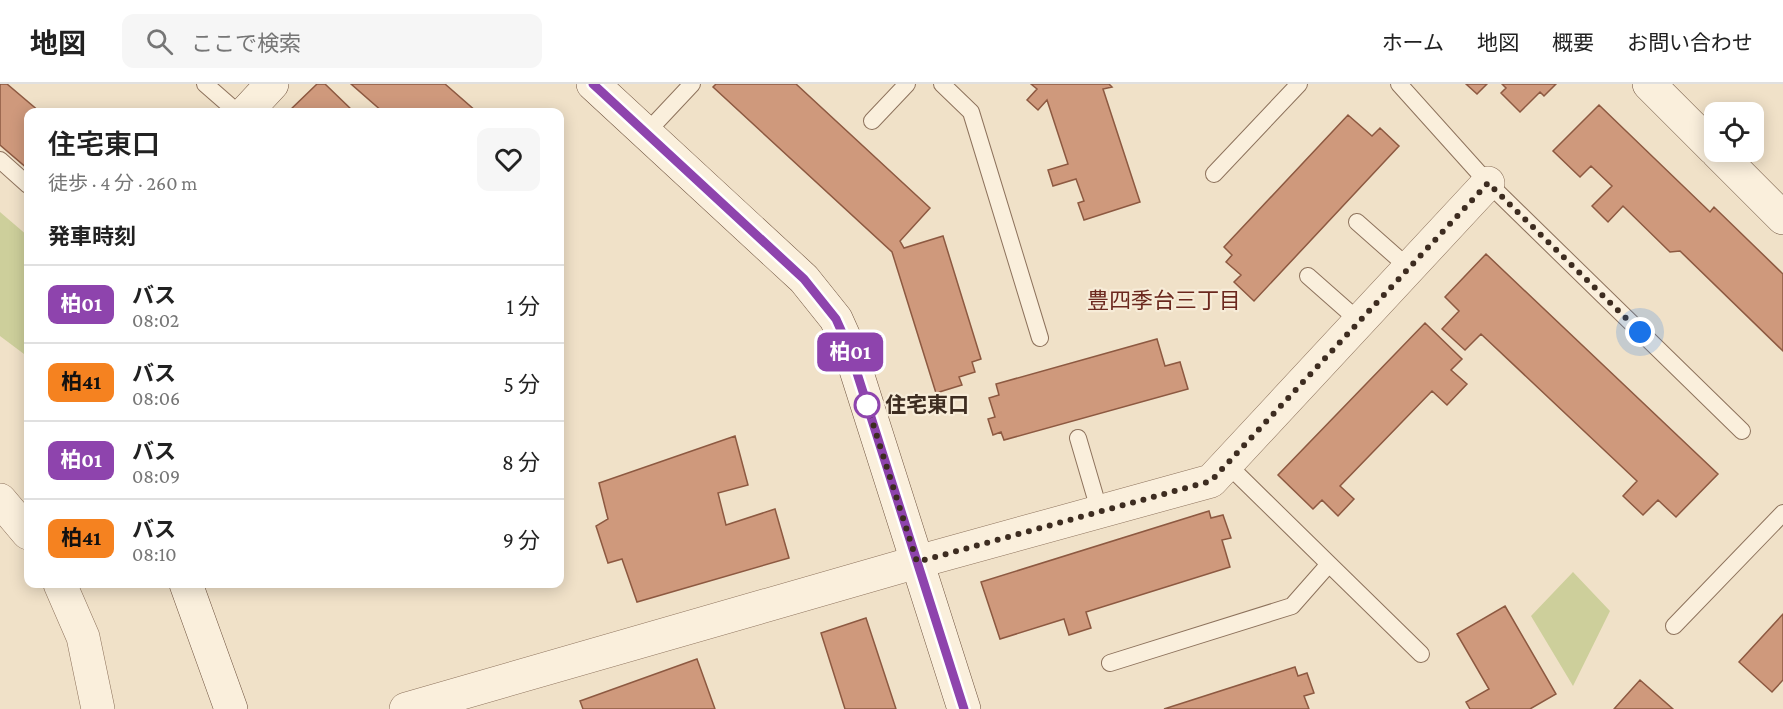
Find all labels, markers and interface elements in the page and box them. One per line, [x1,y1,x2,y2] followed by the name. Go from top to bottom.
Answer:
[122,14,542,68] search box
[143,25,176,58] icon: search
[30,28,86,59] text: 地図
[191,31,301,56] text: ここで検索
[1382,31,1444,55] text: ホーム
[1477,31,1519,55] text: 地図
[1552,31,1594,55] text: 概要
[1627,31,1753,55] text: お問い合わせ
[1704,102,1764,162] map controls
[1704,102,1764,162] button: locate
[477,128,540,191] button: heart
[48,129,160,160] text: 住宅東口
[48,172,197,194] text: 徒歩 · 4 分 · 260 m
[48,224,136,249] text: 発車時刻
[132,283,176,308] text: バス
[1087,288,1241,313] district label: 豊四季台三丁目
[60,292,102,316] text: 柏01
[507,294,540,319] text: 1 分
[132,309,179,331] text: 08:02
[1625,317,1655,347] your location
[816,332,884,372] line badge: 柏01
[829,340,871,364] text: 柏01
[132,361,176,386] text: バス
[61,370,101,394] text: 柏41
[503,372,540,397] text: 5 分
[132,387,180,409] text: 08:06
[854,392,880,418] marker: 住宅東口
[885,393,969,417] place label: 住宅東口
[132,439,176,464] text: バス
[60,448,102,472] text: 柏01
[502,450,540,475] text: 8 分
[132,465,180,487] text: 08:09
[132,517,176,542] text: バス
[61,526,101,550] text: 柏41
[503,528,540,553] text: 9 分
[132,543,177,565] text: 08:10

